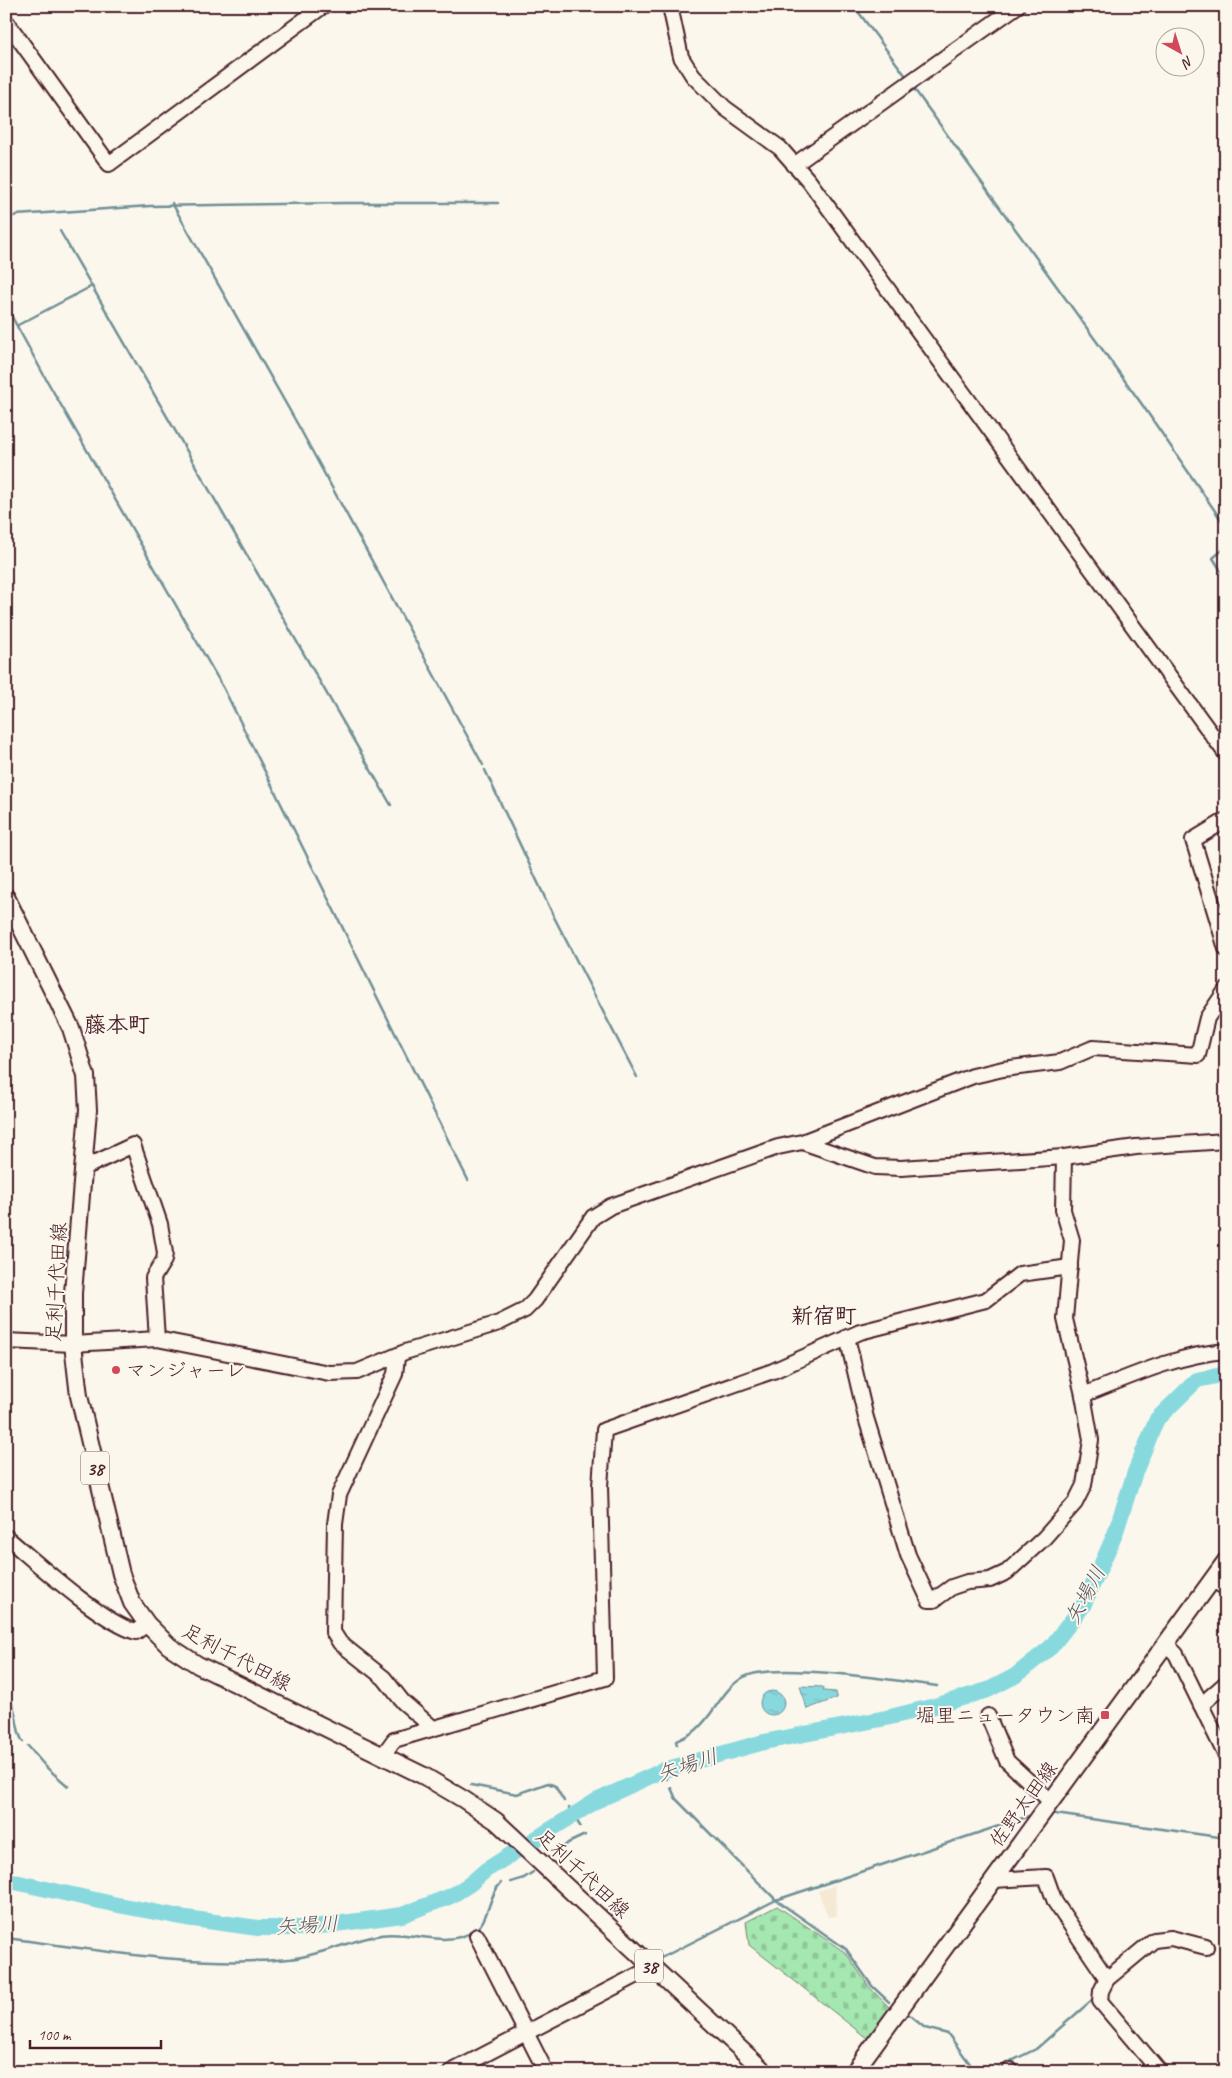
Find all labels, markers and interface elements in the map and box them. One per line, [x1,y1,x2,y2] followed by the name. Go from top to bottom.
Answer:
[1154,28,1204,78] north arrow
[1177,52,1197,73] text: N
[84,1011,150,1039] district label: 藤本町
[41,1221,72,1343] street label: 足利千代田線
[791,1302,857,1330] district label: 新宿町
[126,1358,245,1383] place label: マンジャーレ
[110,1364,122,1376] marker: マンジャーレ
[81,1452,109,1485] road number: 38
[1059,1561,1111,1629] water label: 矢場川
[178,1618,296,1697] street label: 足利千代田線
[915,1703,1095,1728] place label: 堀里ニュータウン南
[1099,1709,1111,1721] marker: 堀里ニュータウン南
[653,1743,721,1787] water label: 矢場川
[984,1756,1063,1852] street label: 佐野太田線
[530,1823,635,1923] street label: 足利千代田線
[275,1910,339,1940] water label: 矢場川
[635,1950,663,1982] road number: 38
[30,2018,161,2050] scale bar
[38,2026,72,2045] text: 100 m

